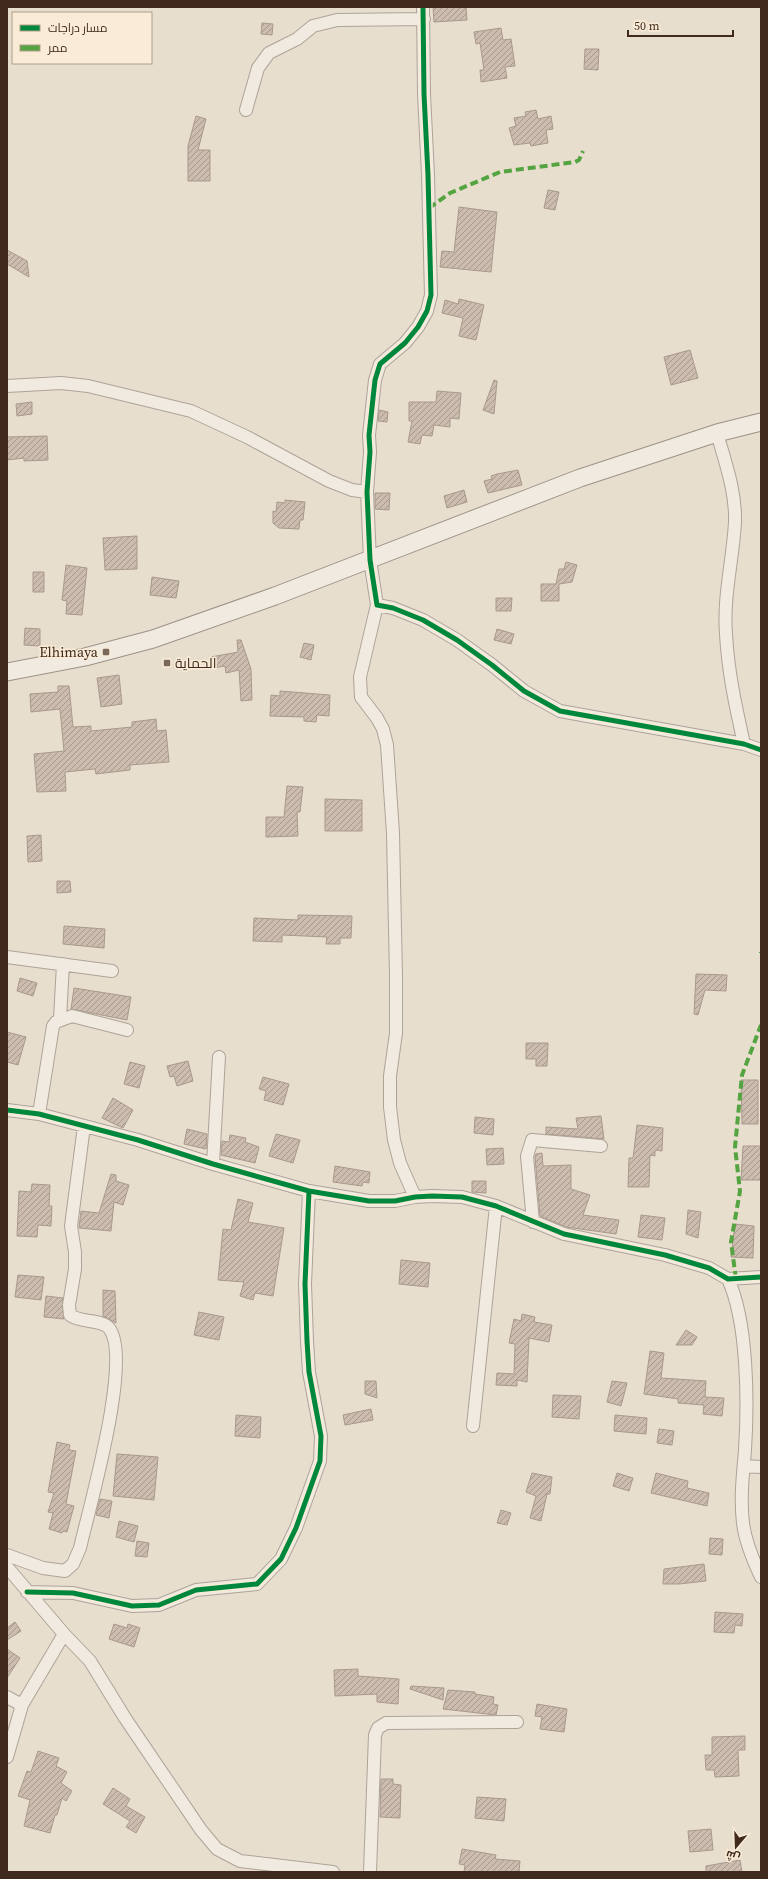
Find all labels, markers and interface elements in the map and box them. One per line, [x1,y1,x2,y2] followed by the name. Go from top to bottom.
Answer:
[12,12,152,64] legend
[628,12,733,38] scale bar
[634,18,660,34] text: 50 m
[48,20,107,36] text: مسار دراجات
[47,40,67,56] text: ممر
[39,642,99,662] place label: Elhimaya
[101,647,111,657] marker: Elhimaya
[175,653,216,673] place label: الحماية
[162,658,172,668] marker: الحماية
[716,1827,756,1867] north arrow
[724,1847,742,1865] text: ش

